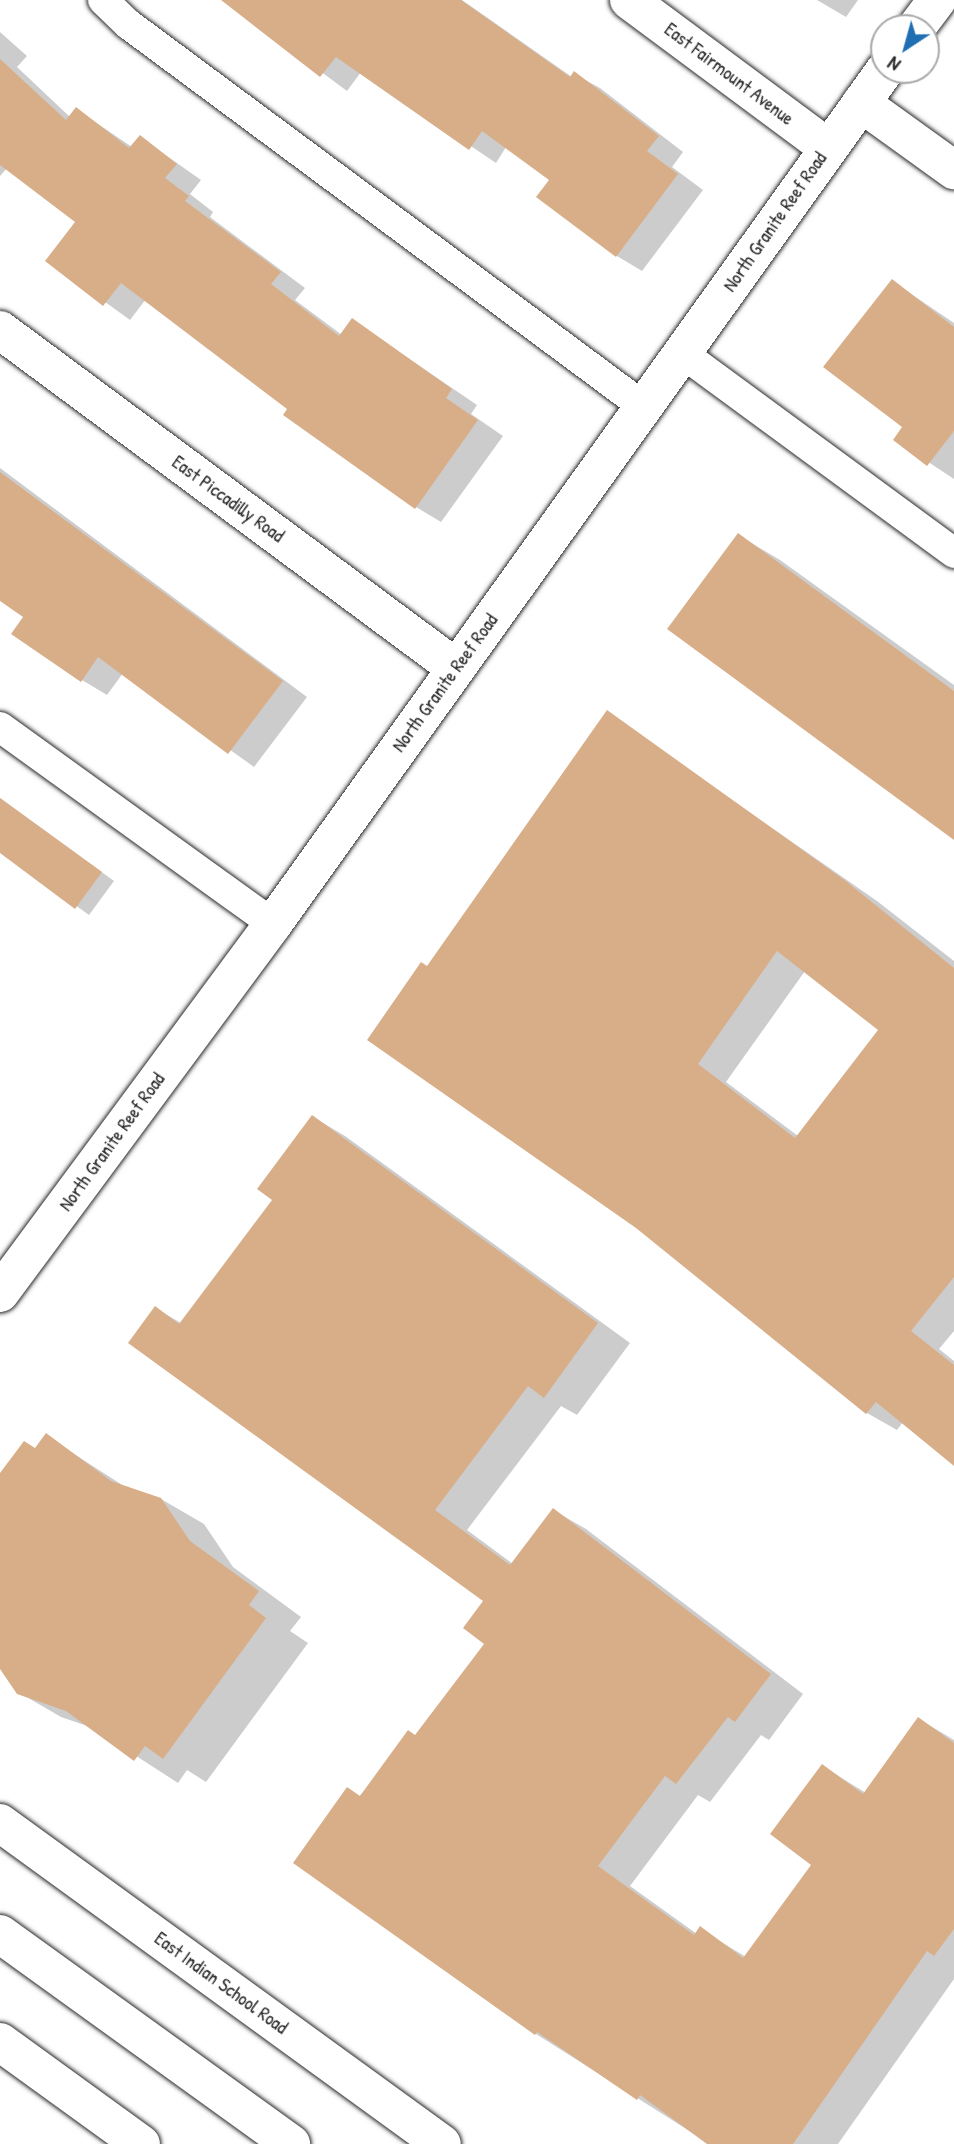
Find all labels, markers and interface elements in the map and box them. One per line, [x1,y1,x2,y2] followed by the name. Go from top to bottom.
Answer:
[870,14,940,84] north arrow
[660,18,798,130] street label: East Fairmount Avenue
[882,51,906,78] text: N
[718,148,832,296] street label: North Granite Reef Road
[167,451,289,547] street label: East Piccadilly Road
[387,609,503,757] street label: North Granite Reef Road
[54,1068,170,1216] street label: North Granite Reef Road
[150,1927,292,2039] street label: East Indian School Road

